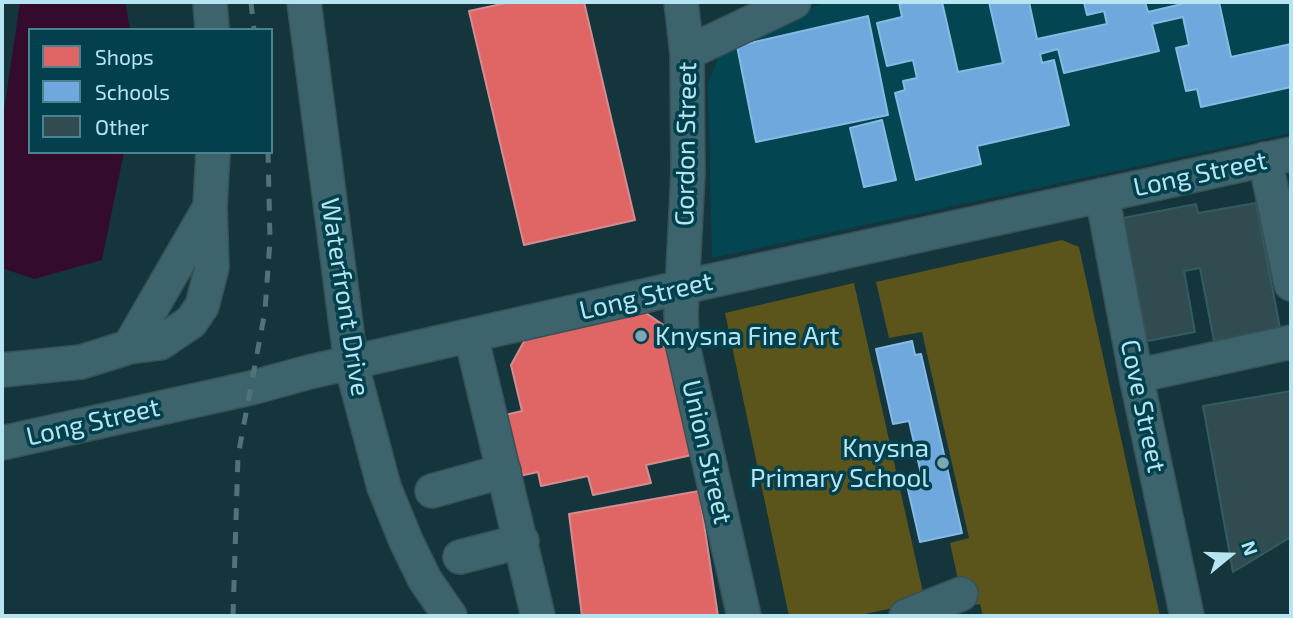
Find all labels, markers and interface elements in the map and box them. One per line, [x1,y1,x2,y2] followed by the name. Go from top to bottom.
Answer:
[28,28,273,154] legend
[95,44,154,69] text: Shops
[669,62,703,226] street label: Gordon Street
[95,79,170,104] text: Schools
[95,114,149,139] text: Other
[1130,145,1270,203] street label: Long Street
[314,196,376,398] street label: Waterfront Drive
[576,266,716,326] street label: Long Street
[655,320,839,352] place label: Knysna Fine Art
[633,328,649,344] marker: Knysna Fine Art
[1114,337,1172,475] street label: Cove Street
[675,377,739,527] street label: Union Street
[23,392,163,452] street label: Long Street
[750,432,929,494] place label: Knysna Primary School
[935,455,951,471] marker: Knysna Primary School
[1195,520,1265,590] north arrow
[1237,538,1263,558] text: N

